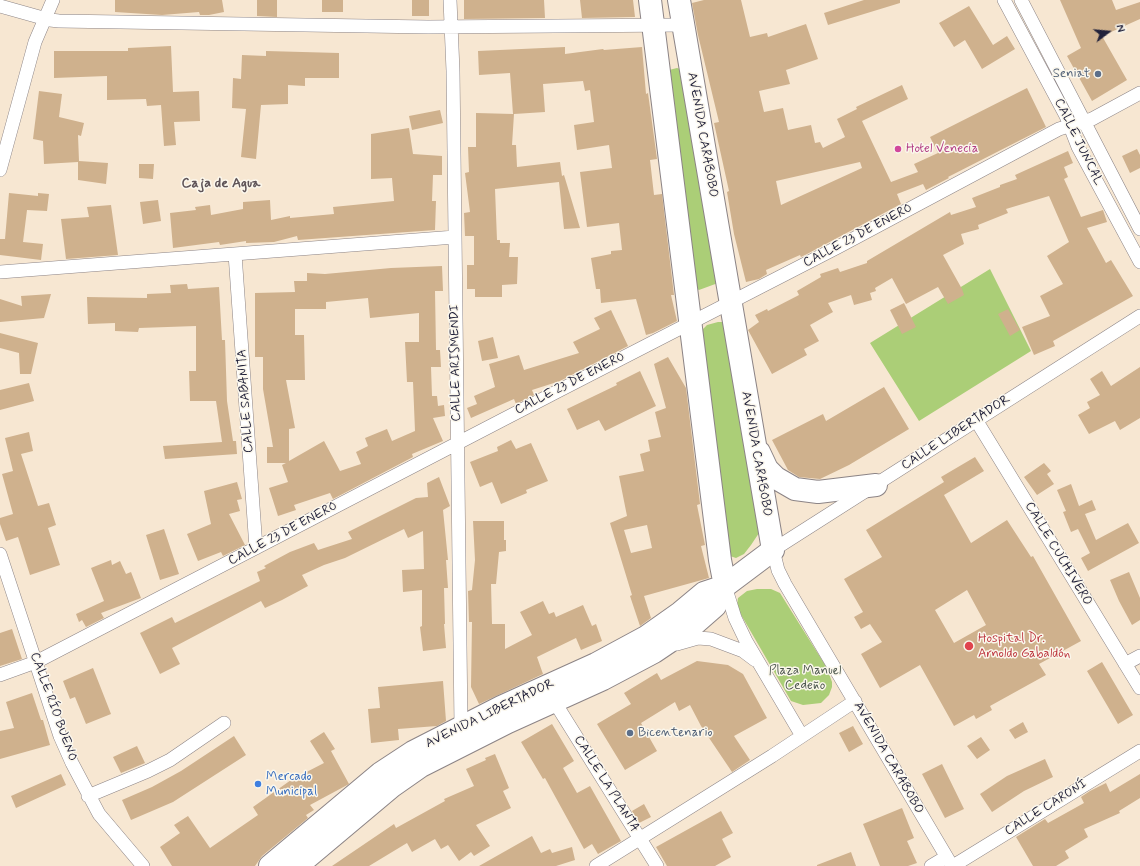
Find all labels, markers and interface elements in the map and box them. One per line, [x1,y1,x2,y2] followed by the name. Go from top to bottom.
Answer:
[1088,12,1128,52] north arrow
[1112,23,1127,34] text: N
[1053,66,1090,82] place label: Seniat
[1093,69,1103,79] marker: Seniat
[683,71,721,199] street label: AVENIDA CARABOBO
[1050,96,1106,188] street label: CALLE JUNCAL
[906,141,979,157] place label: Hotel Venecia
[893,144,903,154] marker: Hotel Venecia
[182,176,260,192] district label: Caja de Agua
[801,201,915,271] street label: CALLE 23 DE ENERO
[447,304,465,422] street label: CALLE ARISMENDI
[235,349,257,453] street label: CALLE SABANITA
[512,350,628,418] street label: CALLE 23 DE ENERO
[737,390,775,518] street label: AVENIDA CARABOBO
[899,392,1013,474] street label: CALLE LIBERTADOR
[226,499,340,569] street label: CALLE 23 DE ENERO
[1021,499,1095,609] street label: CALLE CUCHIVERO
[978,631,1070,662] place label: Hospital Dr. Arnoldo Gabaldón
[963,640,975,652] marker: Hospital Dr. Arnoldo Gabaldón
[26,651,80,763] street label: CALLE RÍO BUENO
[769,663,841,694] park label: Plaza Manuel Cedeño
[423,676,557,752] street label: AVENIDA LIBERTADOR
[850,699,926,817] street label: AVENIDA CARABOBO
[638,725,712,741] place label: Bicentenario
[625,728,635,738] marker: Bicentenario
[570,733,642,835] street label: CALLE LA PLANTA
[266,769,317,800] place label: Mercado Municipal
[1002,777,1090,839] street label: CALLE CARONÍ
[253,779,263,789] marker: Mercado Municipal

